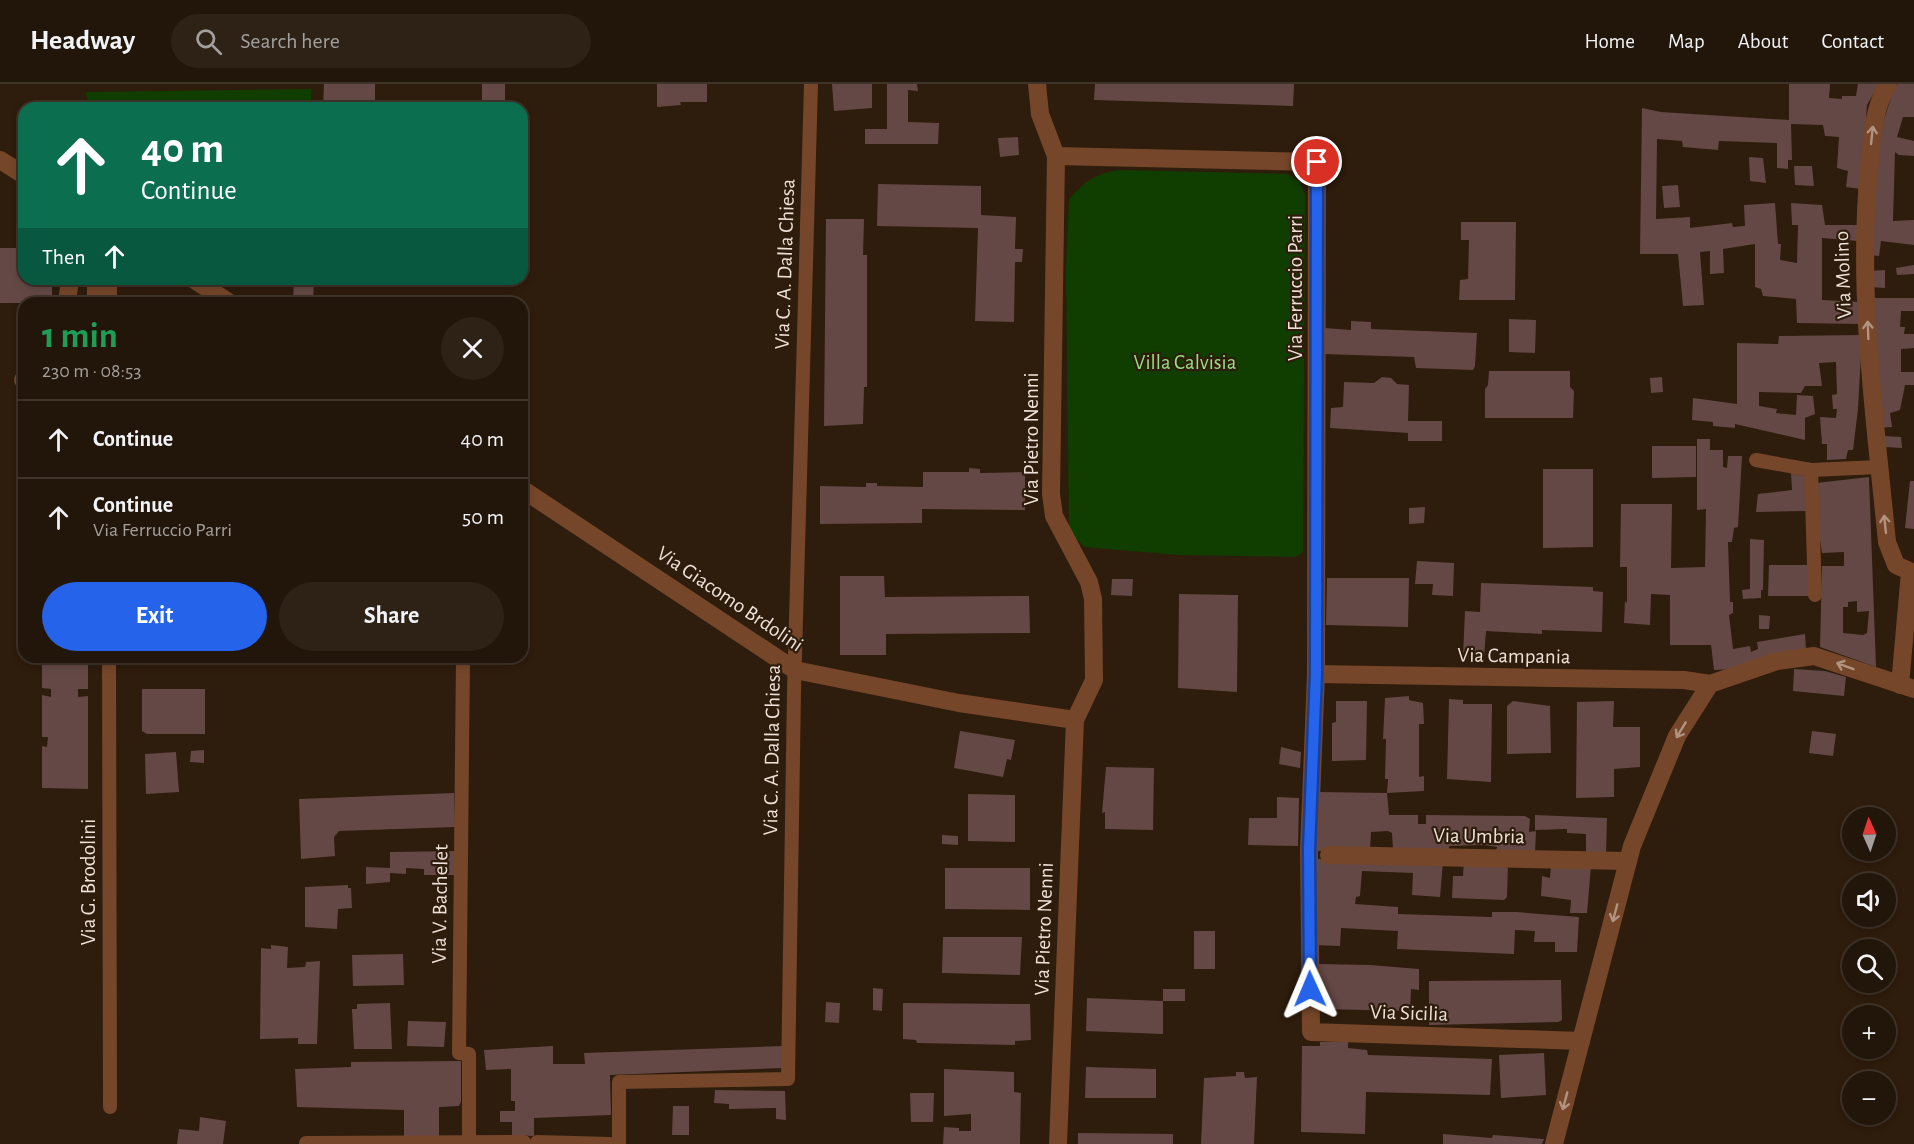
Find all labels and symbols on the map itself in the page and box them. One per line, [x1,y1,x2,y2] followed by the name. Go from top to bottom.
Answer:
[1867,126,1878,146] one-way arrow
[1291,136,1342,187] pin
[772,178,798,350] street label: Via C. A. Dalla Chiesa
[1285,215,1306,361] street label: Via Ferruccio Parri
[1831,231,1855,319] street label: Via Molino
[1862,320,1873,340] one-way arrow
[1134,352,1237,373] park label: Villa Calvisia
[1021,372,1042,506] street label: Via Pietro Nenni
[1879,514,1890,534] one-way arrow
[653,542,807,656] street label: Via Giacomo Brdolini
[1457,645,1571,667] street label: Via Campania
[1836,660,1855,671] one-way arrow
[760,664,784,835] street label: Via C. A. Dalla Chiesa
[1675,721,1687,738] one-way arrow
[1842,807,1896,861] north arrow
[78,819,99,945] street label: Via G. Brodolini
[1433,825,1525,847] street label: Via Umbria
[428,844,452,964] street label: Via V. Bachelet
[1031,862,1057,996] street label: Via Pietro Nenni
[1608,903,1620,922] one-way arrow
[1278,957,1342,1021] position arrow
[1370,1001,1449,1025] street label: Via Sicilia
[1559,1091,1571,1110] one-way arrow

